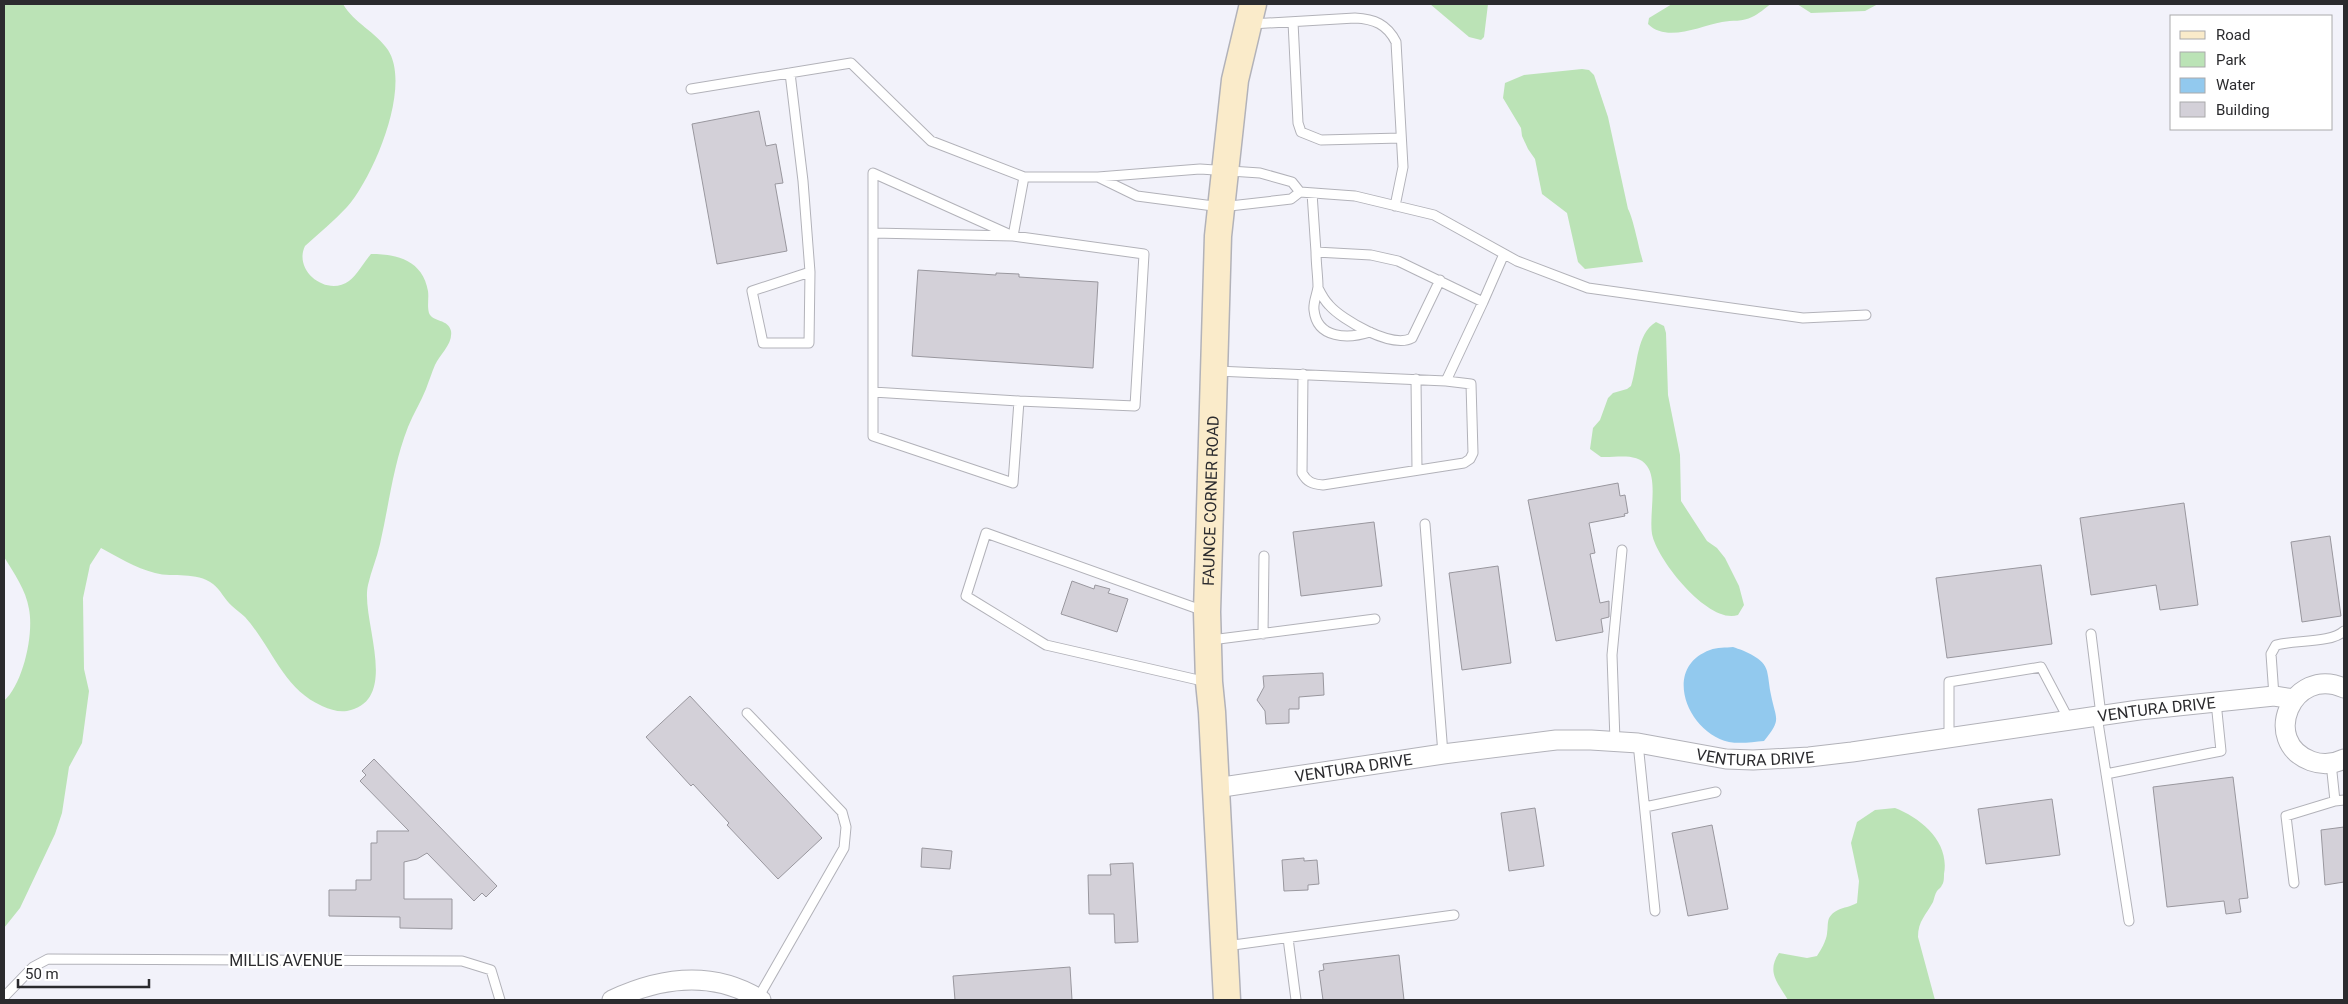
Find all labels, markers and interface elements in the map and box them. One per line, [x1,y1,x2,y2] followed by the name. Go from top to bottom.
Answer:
[2170,15,2333,130] legend
[2216,26,2250,44] text: Road
[2216,51,2247,69] text: Park
[2216,76,2255,94] text: Water
[2216,101,2270,119] text: Building
[1198,415,1222,586] street label: FAUNCE CORNER ROAD
[2096,693,2217,725] street label: VENTURA DRIVE
[1695,744,1815,770] street label: VENTURA DRIVE
[1293,749,1414,786] street label: VENTURA DRIVE
[229,951,343,970] street label: MILLIS AVENUE
[18,956,149,988] scale bar
[25,965,59,983] text: 50 m

